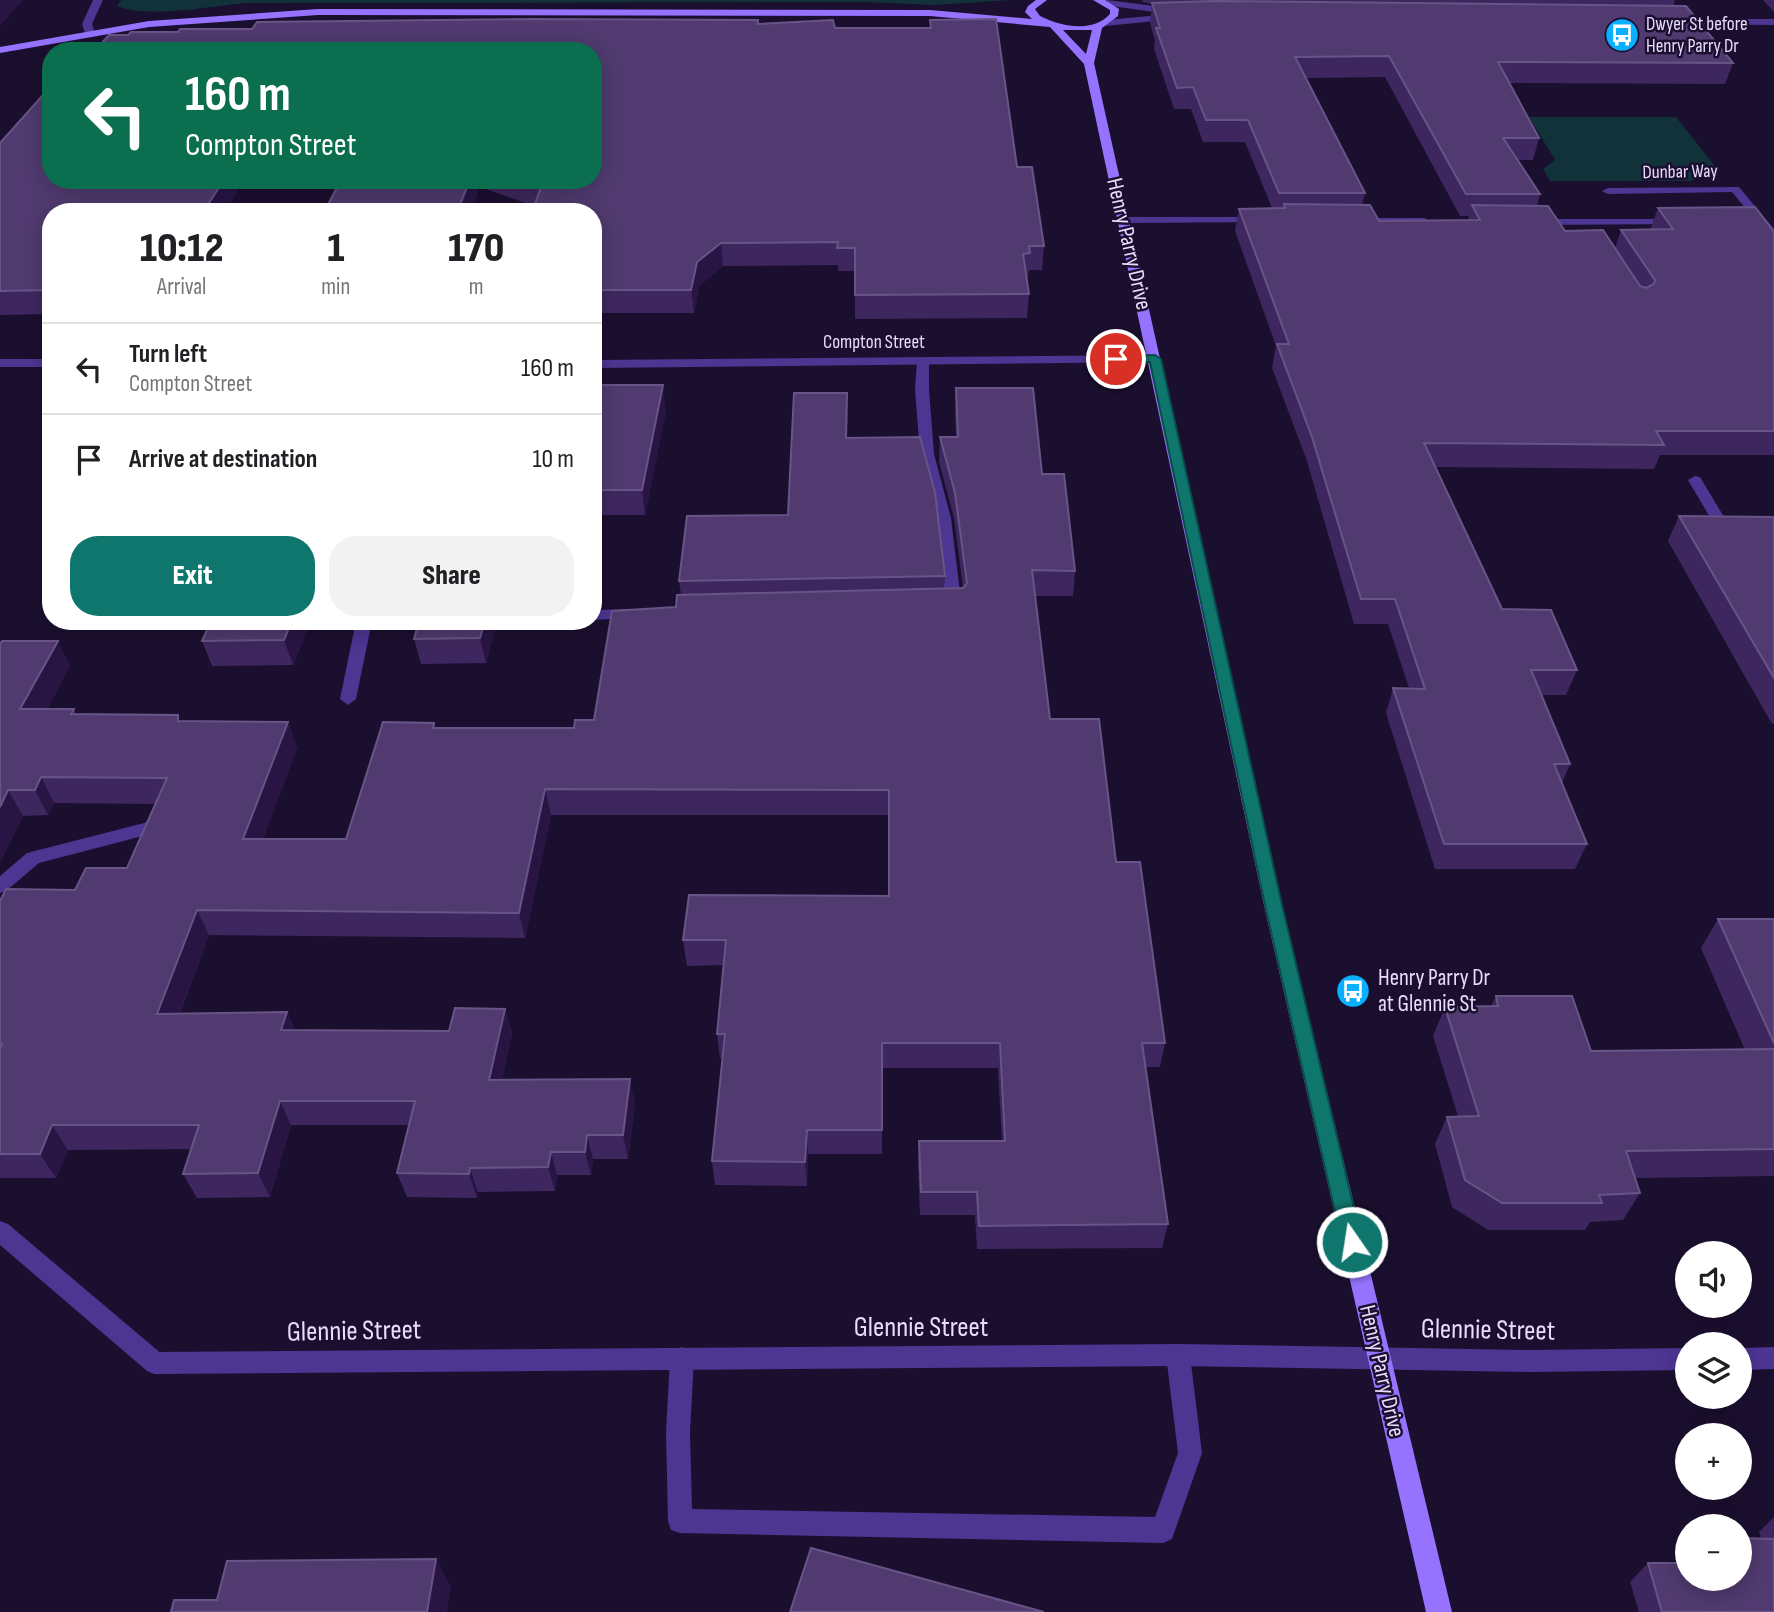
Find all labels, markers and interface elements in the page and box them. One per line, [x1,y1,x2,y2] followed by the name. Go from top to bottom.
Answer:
[1646,13,1748,58] place label: Dwyer St before Henry Parry Dr
[1603,16,1641,54] bus stop icon: Dwyer St before Henry Parry Dr
[185,66,291,125] text: 160 m
[70,70,161,161] icon: left
[185,126,356,165] text: Compton Street
[1642,160,1719,184] street label: Dunbar Way
[1100,175,1158,313] street label: Henry Parry Drive
[140,223,224,274] text: 10:12
[327,223,344,274] text: 1
[448,223,504,274] text: 170
[157,273,206,301] text: Arrival
[321,273,350,301] text: min
[469,273,483,301] text: m
[1086,329,1146,389] pin
[823,331,925,354] street label: Compton Street
[129,339,207,370] text: Turn left
[1097,340,1135,378] icon: arrive
[70,350,108,388] icon: left
[521,353,574,384] text: 160 m
[129,370,252,398] text: Compton Street
[70,441,108,479] icon: arrive
[129,444,317,475] text: Arrive at destination
[532,444,574,475] text: 10 m
[70,536,315,616] button: Exit
[329,536,574,616] button: Share
[1378,964,1491,1018] place label: Henry Parry Dr at Glennie St
[1334,972,1372,1010] bus stop icon: Henry Parry Dr at Glennie St
[1315,1205,1389,1279] position arrow
[1675,1241,1752,1591] map controls
[1675,1241,1752,1318] button: sound
[1353,1302,1411,1440] street label: Henry Parry Drive
[854,1311,988,1344] street label: Glennie Street
[1420,1312,1556,1348] street label: Glennie Street
[286,1313,422,1349] street label: Glennie Street
[1675,1332,1752,1409] button: layers
[1675,1423,1752,1500] button: +
[1675,1514,1752,1591] button: −

